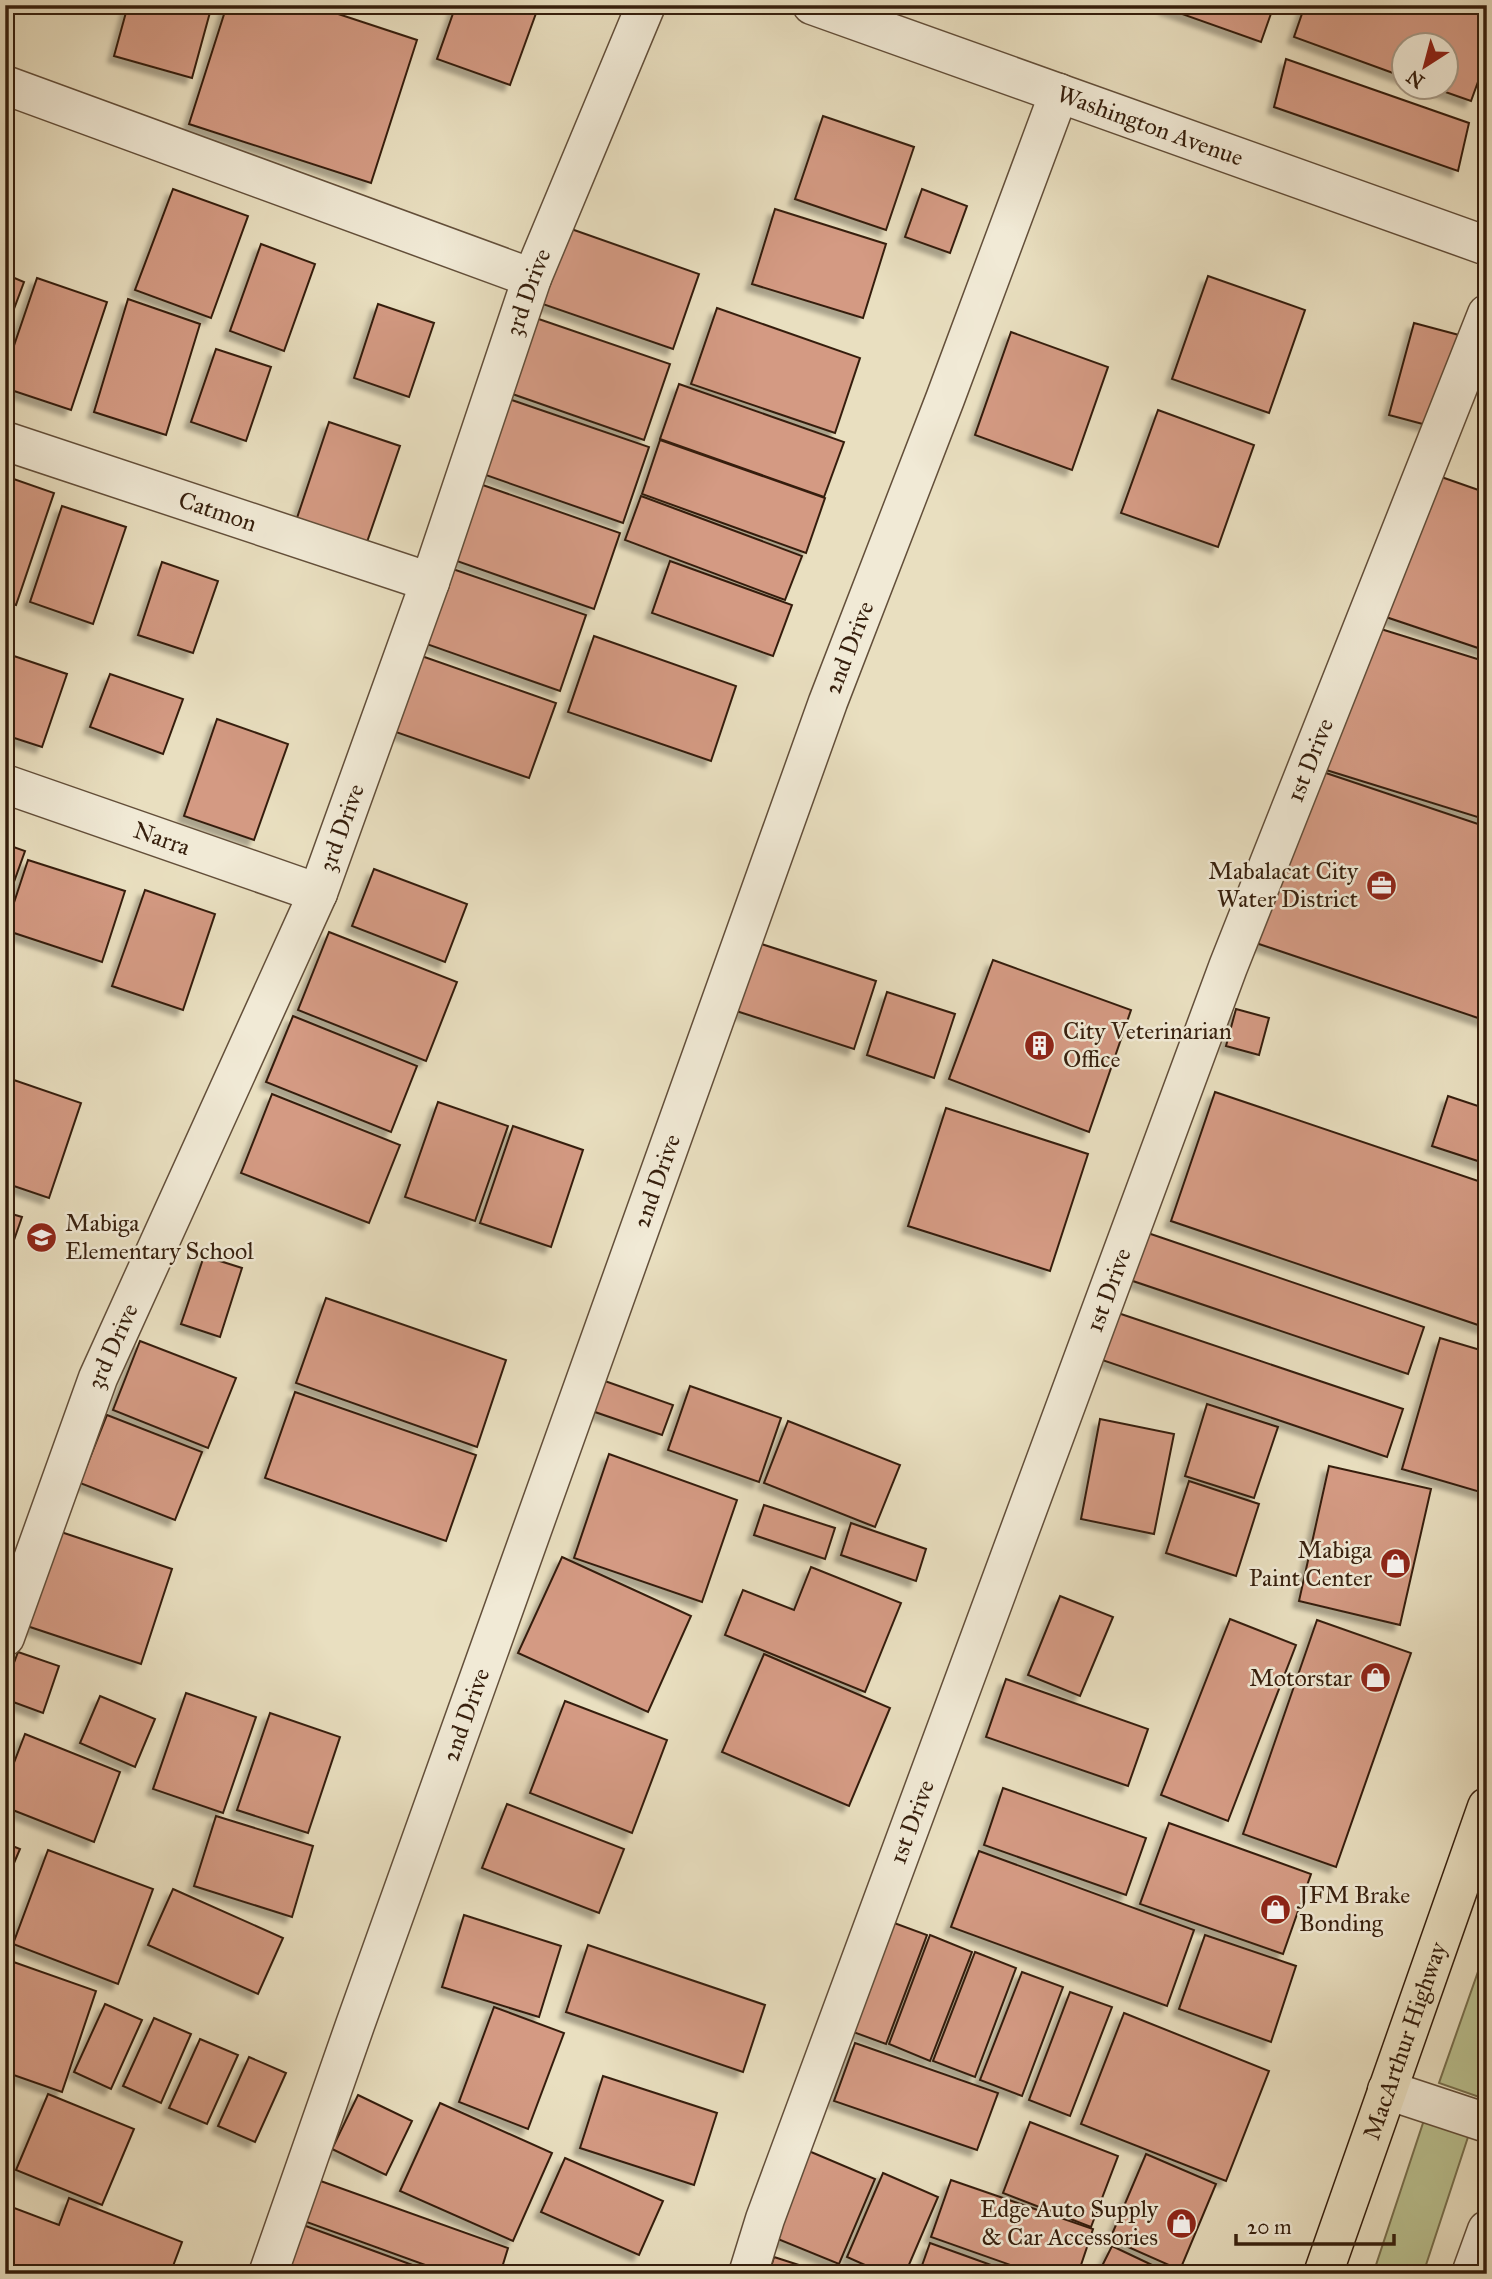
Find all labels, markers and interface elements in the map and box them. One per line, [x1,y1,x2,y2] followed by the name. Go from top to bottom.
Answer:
[1390,32,1460,102] north arrow
[1402,65,1429,93] text: N
[1053,79,1247,173] street label: Washington Avenue
[499,244,558,340] street label: 3rd Drive
[175,485,260,538] street label: Catmon
[817,597,881,699] street label: 2nd Drive
[1280,714,1340,806] street label: 1st Drive
[312,780,371,876] street label: 3rd Drive
[129,815,195,863] street label: Narra
[1208,856,1359,914] place label: Mabalacat City Water District
[1364,868,1398,902] office icon: Mabalacat City Water District
[1063,1016,1232,1074] place label: City Veterinarian Office
[1023,1028,1057,1062] building icon: City Veterinarian Office
[626,1130,687,1232] street label: 2nd Drive
[65,1208,254,1266] place label: Mabiga Elementary School
[25,1220,59,1254] school or university icon: Mabiga Elementary School
[1079,1244,1138,1336] street label: 1st Drive
[80,1299,145,1393] street label: 3rd Drive
[1249,1535,1373,1593] place label: Mabiga Paint Center
[1378,1547,1412,1581] shop icon: Mabiga Paint Center
[1358,1661,1392,1695] shop icon: Motorstar
[1249,1663,1352,1693] place label: Motorstar
[435,1664,496,1766] street label: 2nd Drive
[883,1776,941,1868] street label: 1st Drive
[1296,1880,1410,1938] place label: JFM Brake Bonding
[1259,1892,1293,1926] shop icon: JFM Brake Bonding
[1356,1937,1454,2144] street label: MacArthur Highway
[980,2194,1159,2252] place label: Edge Auto Supply & Car Accessories
[1236,2202,1394,2246] scale bar
[1164,2206,1198,2240] shop icon: Edge Auto Supply & Car Accessories
[1247,2214,1292,2240] text: 20 m

